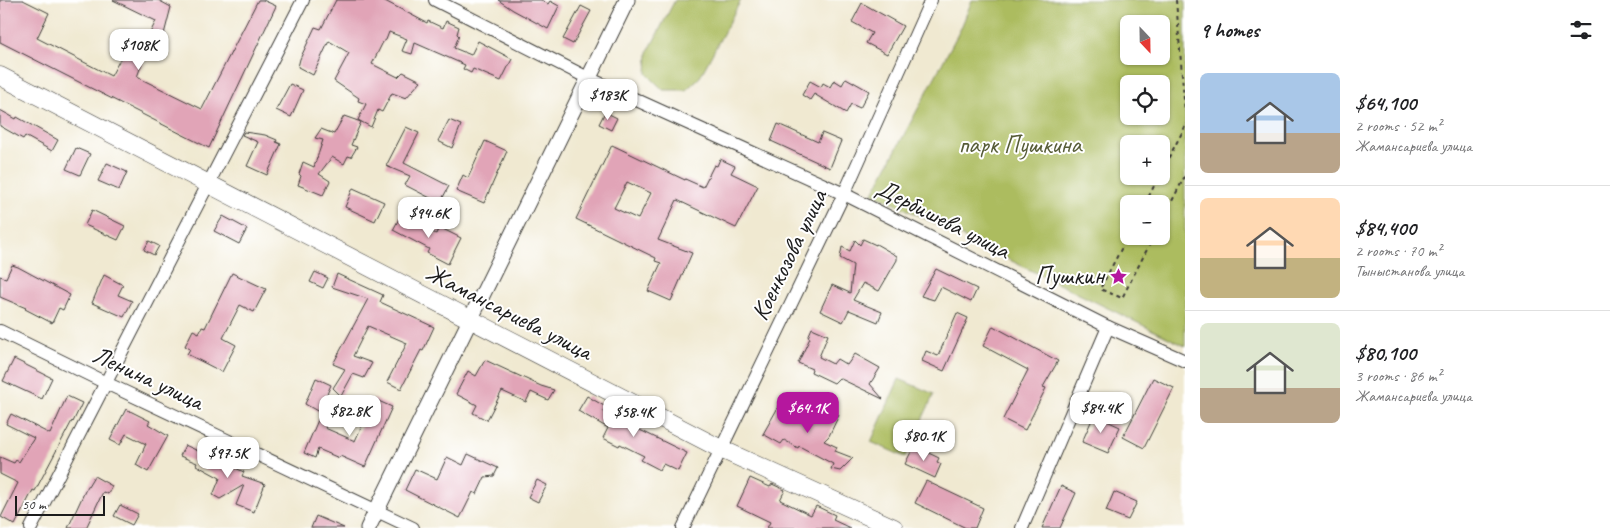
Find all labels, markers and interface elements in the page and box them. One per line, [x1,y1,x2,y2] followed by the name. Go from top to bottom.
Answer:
[1120,15,1170,65] north arrow
[1120,15,1170,245] map controls
[1567,16,1595,44] icon: filters
[1200,17,1259,43] text: 9 homes
[104,28,174,71] pin: $108K
[121,35,157,55] text: $108K
[1120,75,1170,125] button: locate
[573,78,643,121] pin: $183K
[590,85,626,105] text: $183K
[1355,90,1416,116] text: $64,100
[1240,93,1300,153] icon: home
[1355,116,1441,136] text: 2 rooms · 52 m²
[959,129,1084,161] park label: парк Пушкина
[1120,135,1170,185] button: +
[1355,136,1472,156] text: Жамансариева улица
[871,172,1017,267] street label: Дербишева улица
[744,183,835,325] street label: Коенкозова улица
[1120,195,1170,245] button: −
[388,196,470,239] pin: $94.6K
[409,203,449,223] text: $94.6K
[1355,215,1416,241] text: $84,400
[1240,218,1300,278] icon: home
[1355,241,1441,261] text: 2 rooms · 70 m²
[420,256,600,369] street label: Жамансариева улица
[1035,260,1106,292] place label: Пушкин
[1355,261,1464,281] text: Тыныстанова улица
[1108,266,1128,286] place icon: Пушкин
[88,338,211,419] street label: Ленина улица
[1355,340,1416,366] text: $80,100
[1240,343,1300,403] icon: home
[1355,366,1441,386] text: 3 rooms · 86 m²
[1355,386,1472,406] text: Жамансариева улица
[767,392,849,434] pin: $64.1K
[1060,392,1142,434] pin: $84.4K
[309,394,391,437] pin: $82.8K
[593,396,675,438] pin: $58.4K
[788,398,828,418] text: $64.1K
[1081,398,1121,418] text: $84.4K
[330,401,370,421] text: $82.8K
[614,402,654,422] text: $58.4K
[883,420,965,462] pin: $80.1K
[904,426,944,446] text: $80.1K
[187,436,269,479] pin: $97.5K
[208,443,248,463] text: $97.5K
[15,493,105,516] scale bar
[22,496,46,513] text: 50 m

